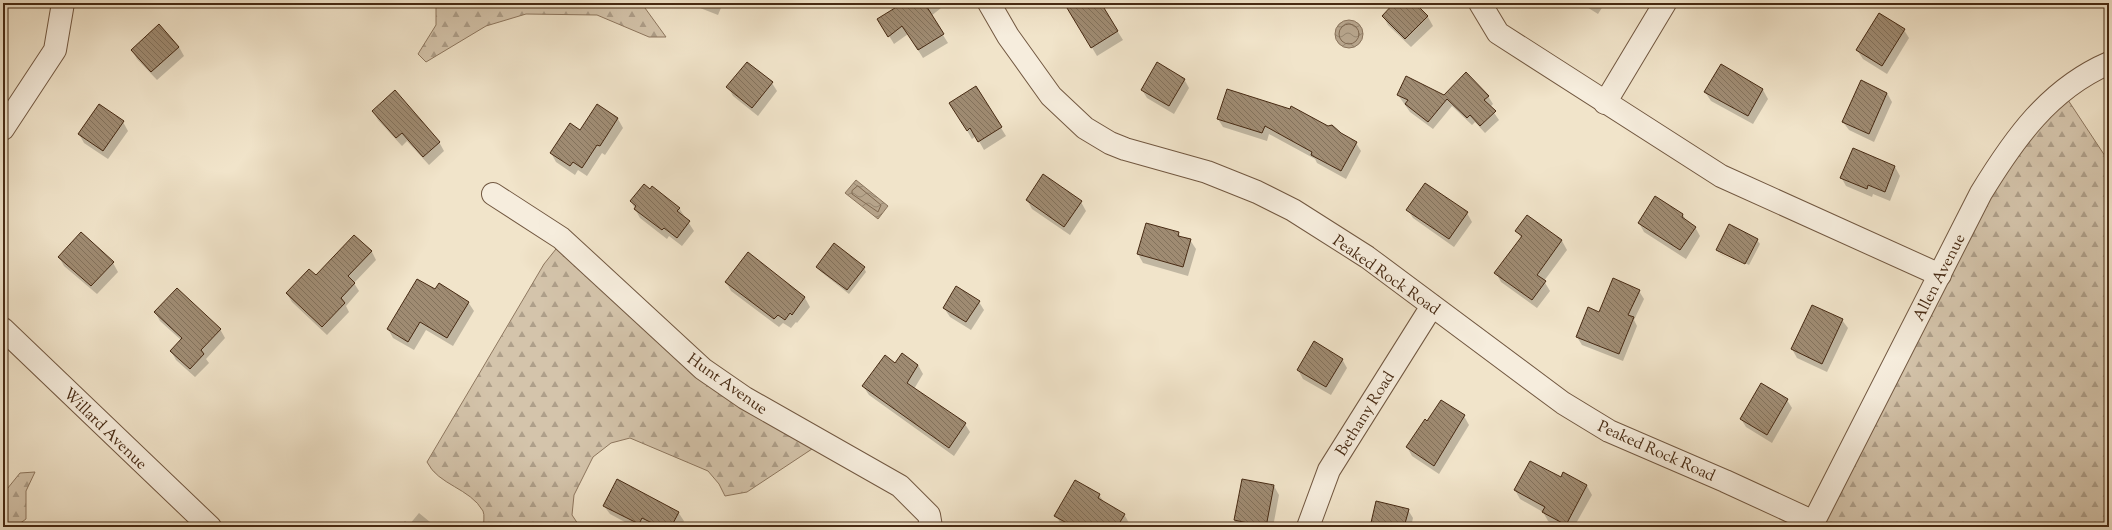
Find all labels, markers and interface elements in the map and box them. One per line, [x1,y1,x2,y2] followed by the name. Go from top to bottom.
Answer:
[1327,230,1444,322] street label: Peaked Rock Road
[1908,230,1972,326] street label: Allen Avenue
[682,349,771,421] street label: Hunt Avenue
[1331,368,1401,461] street label: Bethany Road
[57,384,152,476] street label: Willard Avenue
[1594,416,1718,489] street label: Peaked Rock Road

